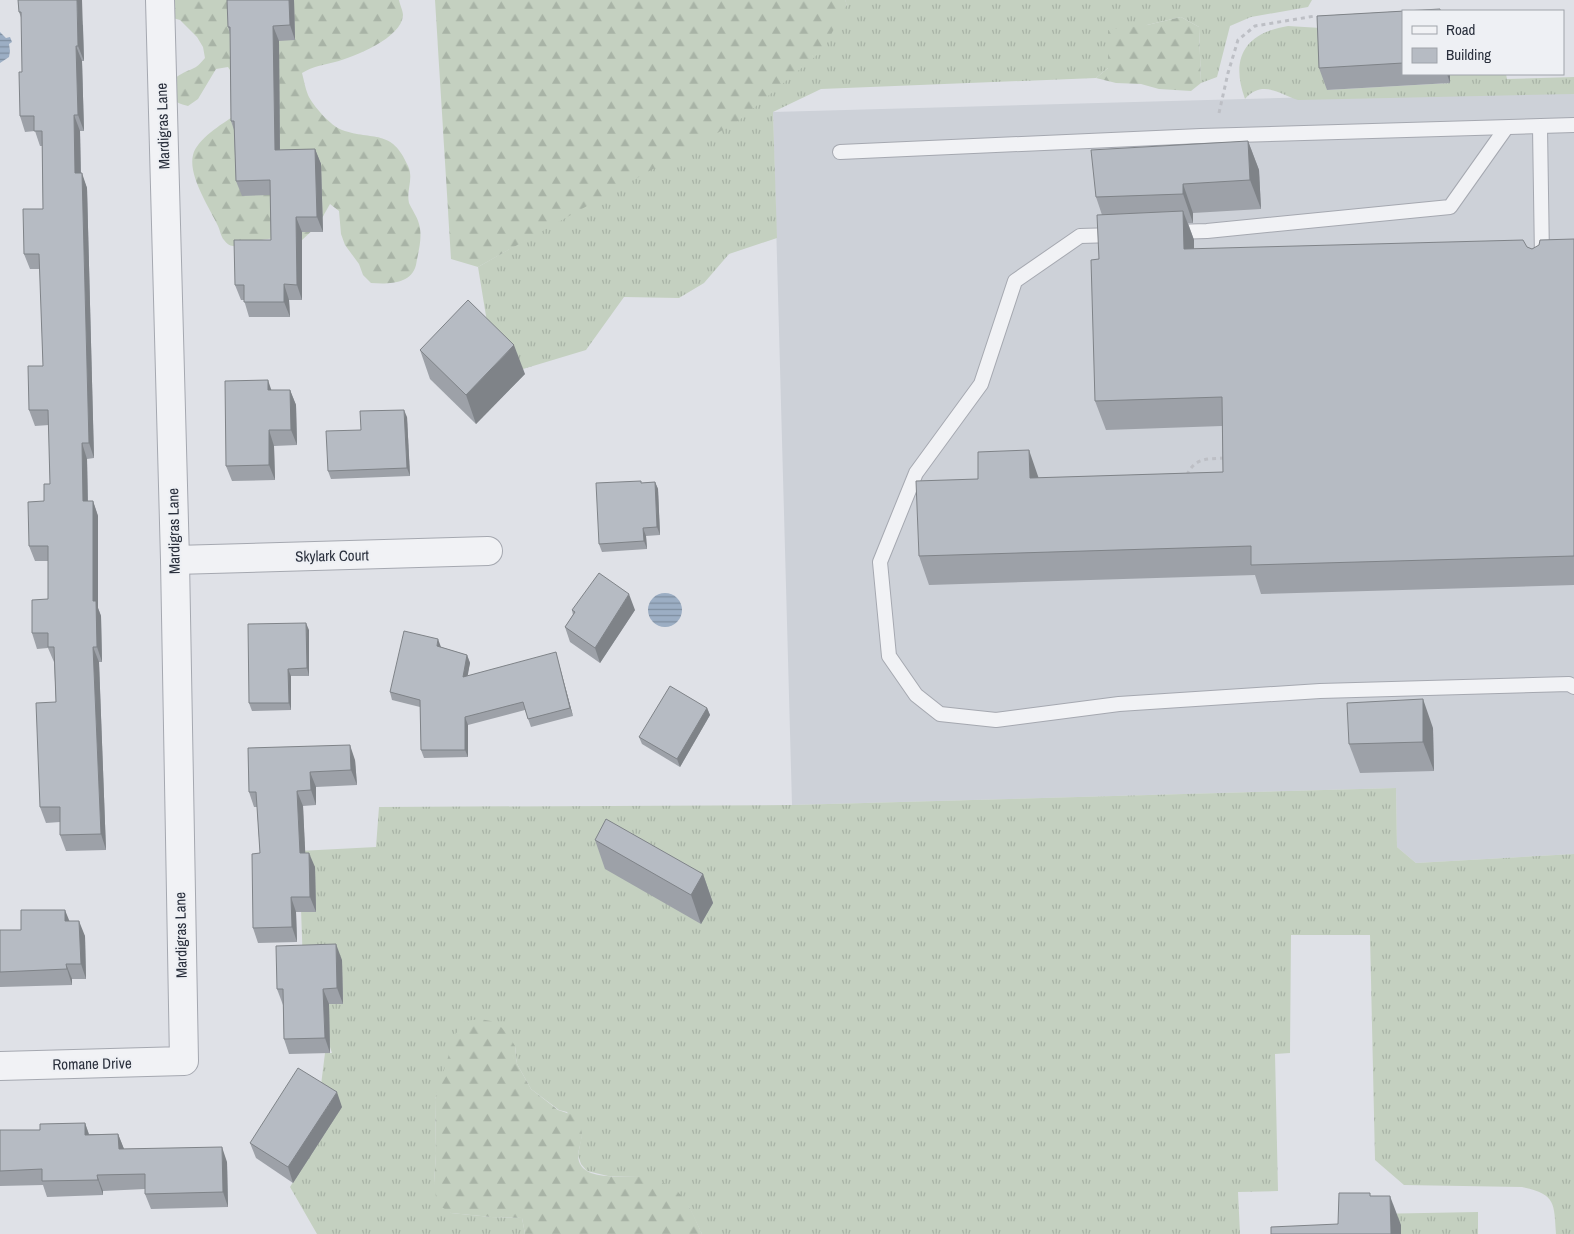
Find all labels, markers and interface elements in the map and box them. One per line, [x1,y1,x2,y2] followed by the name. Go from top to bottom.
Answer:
[1402,10,1564,75] legend
[1446,19,1475,40] text: Road
[1446,44,1491,65] text: Building
[150,82,174,169] street label: Mardigras Lane
[162,488,185,574] street label: Mardigras Lane
[295,544,370,567] street label: Skylark Court
[169,892,192,978] street label: Mardigras Lane
[52,1052,132,1075] street label: Romane Drive

